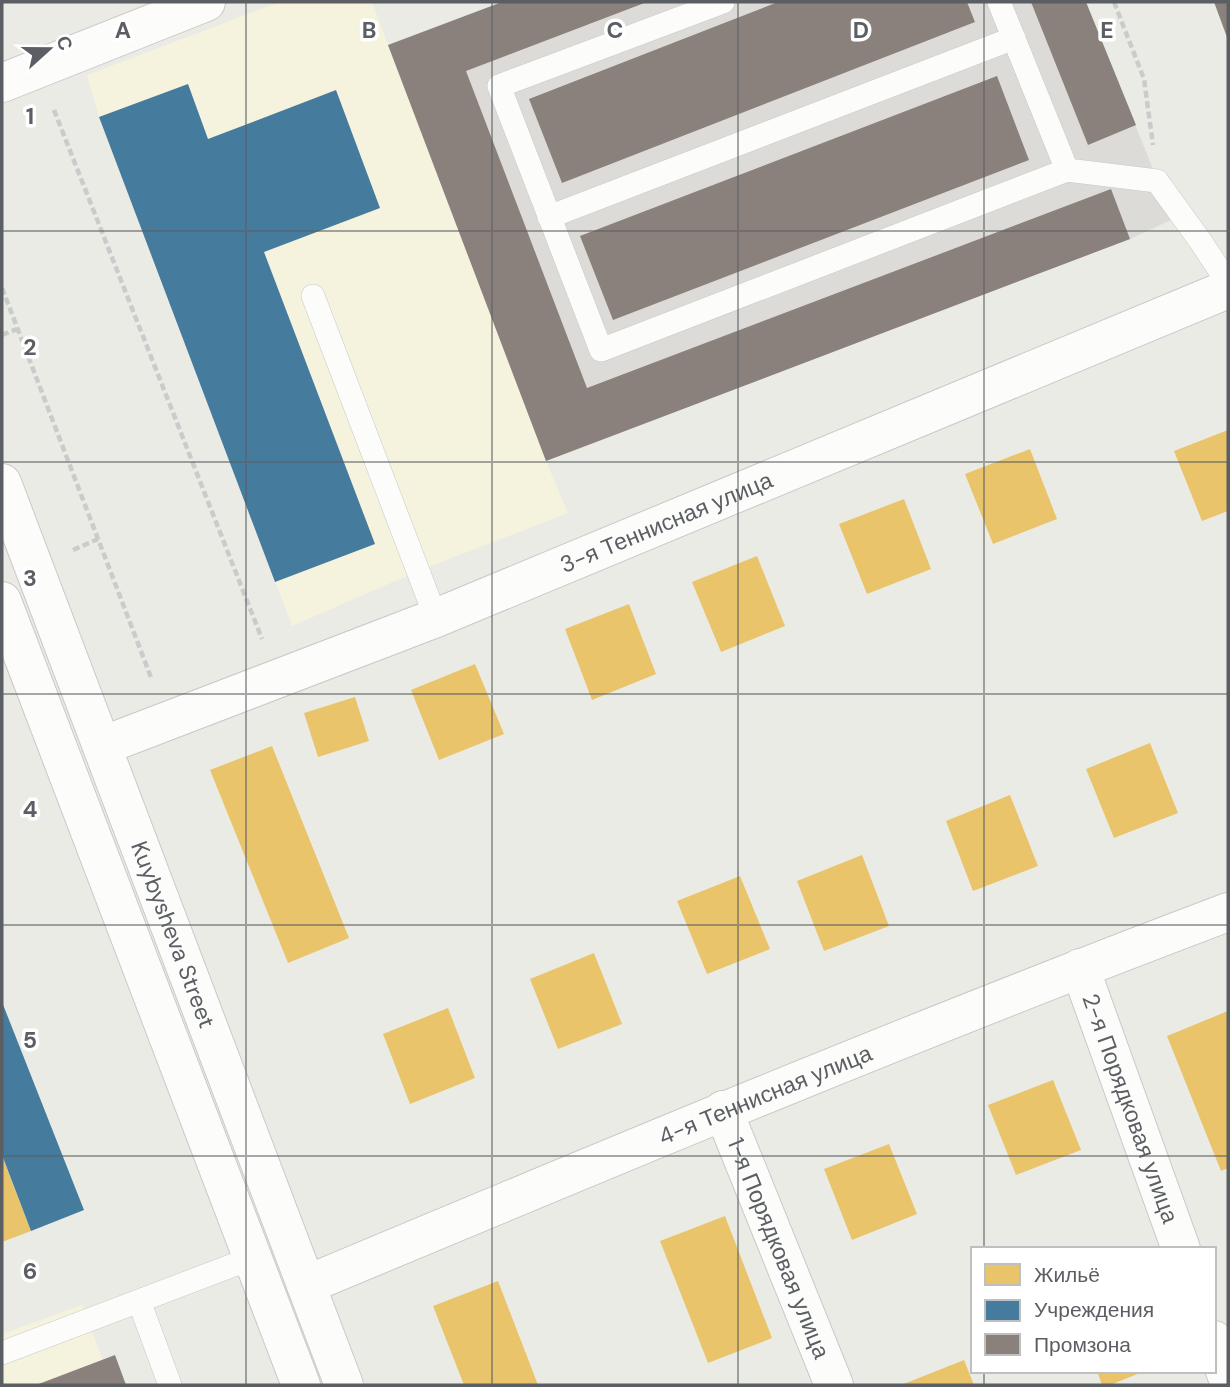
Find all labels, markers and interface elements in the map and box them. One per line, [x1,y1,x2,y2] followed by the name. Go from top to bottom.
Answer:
[14,14,84,84] north arrow
[115,15,131,45] text: A
[362,15,376,45] text: B
[607,15,623,45] text: C
[853,15,869,45] text: D
[1100,15,1114,45] text: E
[50,32,79,54] text: С
[26,101,34,131] text: 1
[23,332,37,362] text: 2
[556,465,777,580] street label: 3-я Теннисная улица
[23,563,37,593] text: 3
[23,794,38,824] text: 4
[124,837,222,1032] street label: Kuybysheva Street
[1075,989,1185,1227] street label: 2-я Порядковая улица
[23,1025,37,1055] text: 5
[654,1038,876,1152] street label: 4-я Теннисная улица
[721,1133,837,1363] street label: 1-я Порядковая улица
[971,1247,1216,1373] legend
[23,1256,37,1286] text: 6
[1034,1261,1100,1289] text: Жильё
[1034,1296,1154,1324] text: Учреждения
[1034,1331,1131,1359] text: Промзона

